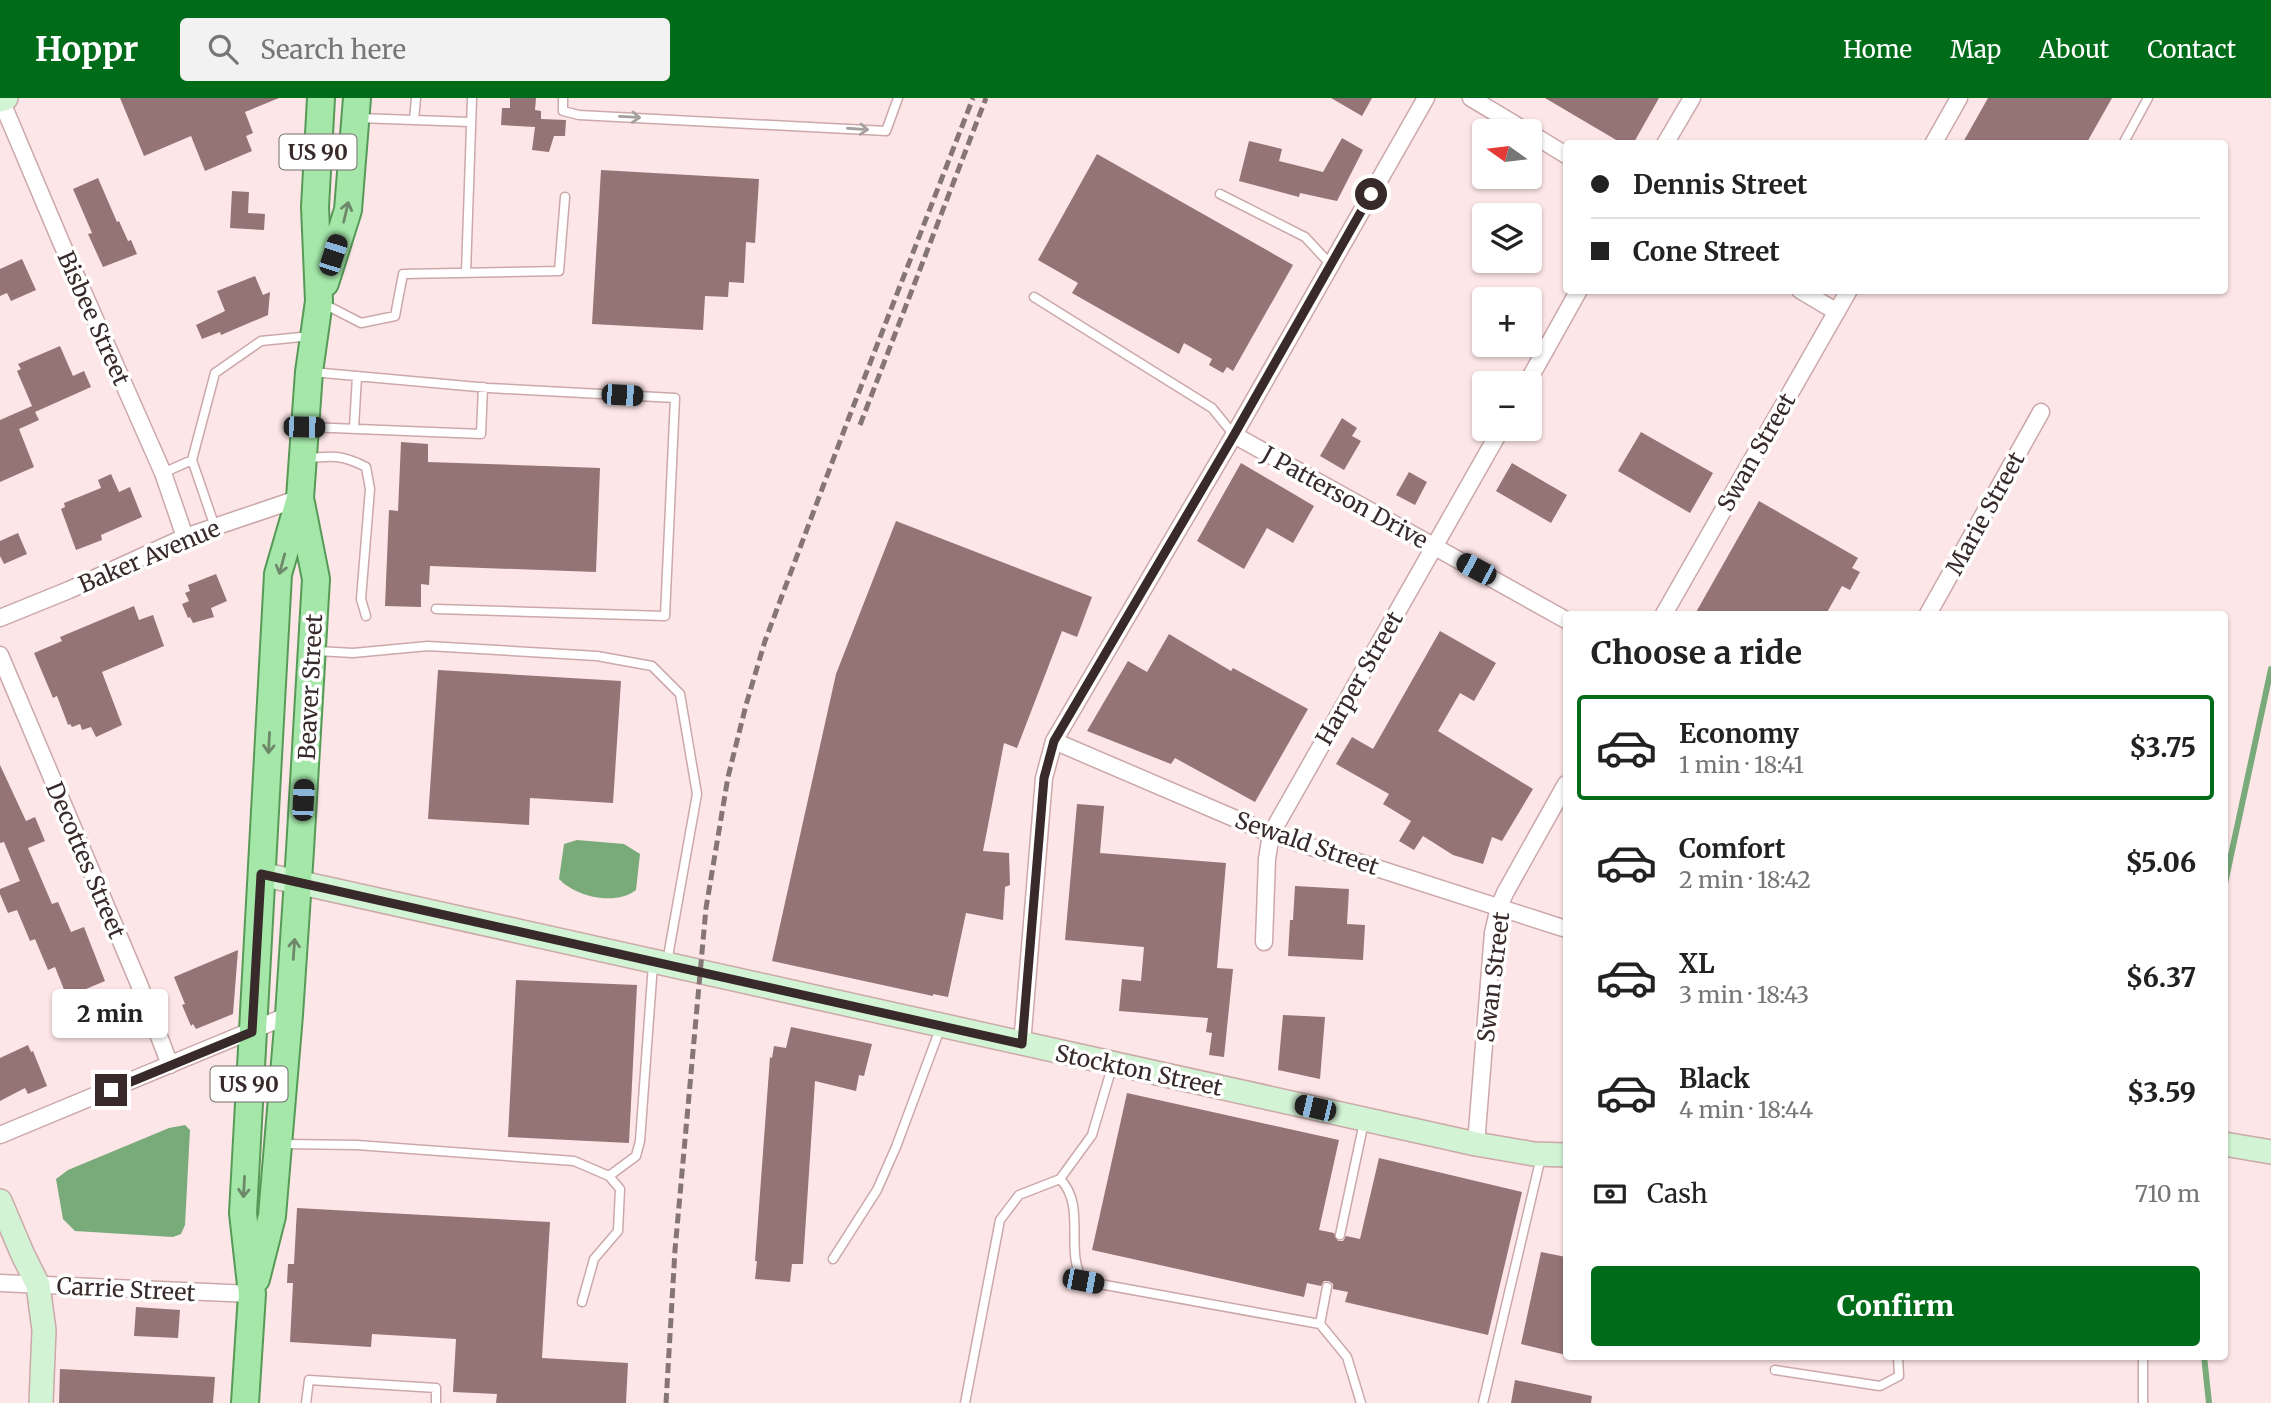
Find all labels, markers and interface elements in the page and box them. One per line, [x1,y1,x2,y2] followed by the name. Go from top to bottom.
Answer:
[180,18,670,81] search box
[35,29,138,70] text: Hoppr
[204,30,242,68] icon: search
[260,33,406,66] text: Search here
[1843,34,1912,65] text: Home
[1950,34,2001,65] text: Map
[2039,34,2109,65] text: About
[2147,34,2236,65] text: Contact
[619,111,641,124] one-way arrow
[1472,119,1542,189] north arrow
[1472,119,1542,441] map controls
[846,123,869,136] one-way arrow
[280,134,356,170] road number: US 90
[1633,168,1808,201] text: Dennis Street
[1355,178,1387,210] route start
[341,202,354,224] one-way arrow
[1472,203,1542,273] button: layers
[317,232,350,278] car
[1633,235,1780,268] text: Cone Street
[51,246,137,390] street label: Bisbee Street
[1472,287,1542,357] button: +
[1472,371,1542,441] button: −
[601,383,644,407] car
[1711,388,1801,516] street label: Swan Street
[283,416,326,438] car
[1256,439,1433,555] street label: J Patterson Drive
[1939,446,2031,580] street label: Marie Street
[74,513,224,599] street label: Baker Avenue
[1453,550,1500,588] car
[274,552,287,574] one-way arrow
[1309,606,1409,750] street label: Harper Street
[292,613,328,761] street label: Beaver Street
[1591,633,1802,673] text: Choose a ride
[1595,716,1658,779] icon: car
[1679,717,1799,750] text: Economy
[262,731,275,754] one-way arrow
[2129,731,2196,764] text: $3.75
[1679,750,1804,779] text: 1 min · 18:41
[40,777,132,943] street label: Decottes Street
[292,778,315,822] car
[1231,805,1383,881] street label: Sewald Street
[1595,831,1658,894] icon: car
[1679,832,1785,865] text: Comfort
[2125,846,2196,879] text: $5.06
[1679,865,1811,894] text: 2 min · 18:42
[1471,910,1515,1044] street label: Swan Street
[288,938,301,960] one-way arrow
[1595,946,1658,1009] icon: car
[1679,947,1715,980] text: XL
[2126,961,2196,994] text: $6.37
[1679,980,1809,1009] text: 3 min · 18:43
[53,988,169,1038] callout: 2 min
[77,999,143,1028] text: 2 min
[1053,1038,1225,1102] street label: Stockton Street
[1595,1061,1658,1124] icon: car
[1679,1062,1750,1095] text: Black
[210,1066,288,1102] road number: US 90
[95,1074,127,1106] route end
[2127,1076,2196,1109] text: $3.59
[1293,1093,1338,1123] car
[1679,1095,1813,1124] text: 4 min · 18:44
[237,1175,250,1198] one-way arrow
[1591,1175,1629,1213] icon: cash
[1647,1177,1708,1210] text: Cash
[2135,1179,2200,1208] text: 710 m
[1591,1266,2200,1346] button: Confirm
[1061,1267,1106,1295] car
[56,1271,196,1307] street label: Carrie Street

